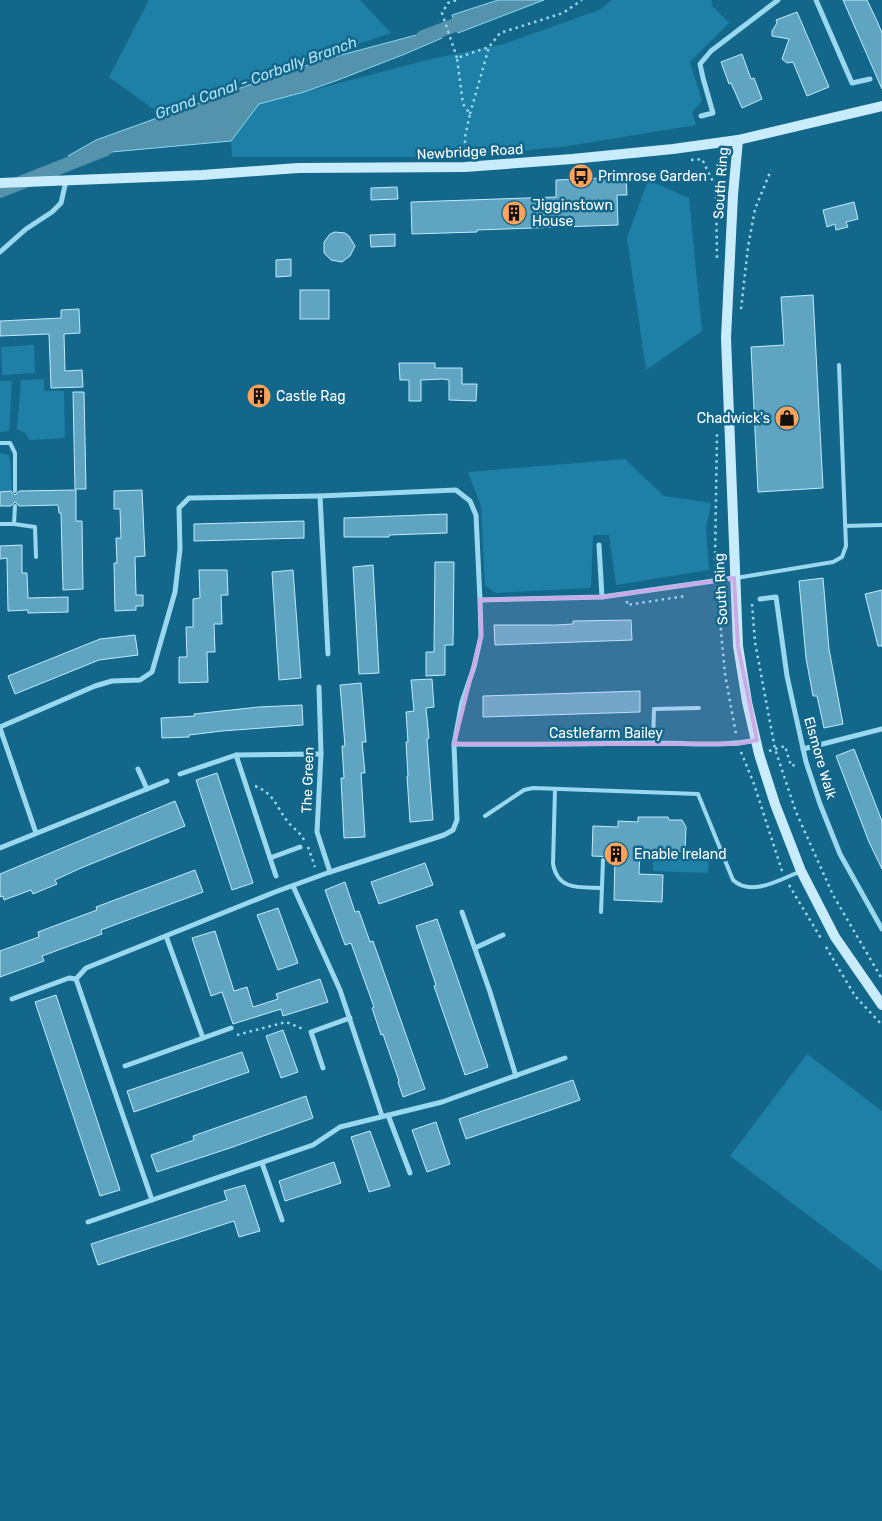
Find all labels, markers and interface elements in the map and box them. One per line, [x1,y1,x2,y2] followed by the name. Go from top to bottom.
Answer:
[153,33,359,123] water label: Grand Canal - Corbally Branch
[416,141,524,163] street label: Newbridge Road
[710,146,732,220] street label: South Ring
[568,163,594,189] bus stop icon: Primrose Garden
[598,168,707,185] place label: Primrose Garden
[532,197,613,230] place label: Jigginstown House
[501,200,527,226] building icon: Jigginstown House
[246,383,272,409] building icon: Castle Rag
[276,388,346,405] place label: Castle Rag
[774,405,800,431] shop icon: Chadwick's
[697,410,770,427] place label: Chadwick's
[711,553,731,625] street label: South Ring
[800,715,840,802] street label: Elsmore Walk
[549,725,663,742] street label: Castlefarm Bailey
[298,746,318,814] street label: The Green
[603,841,629,867] building icon: Enable Ireland
[634,846,727,863] place label: Enable Ireland

